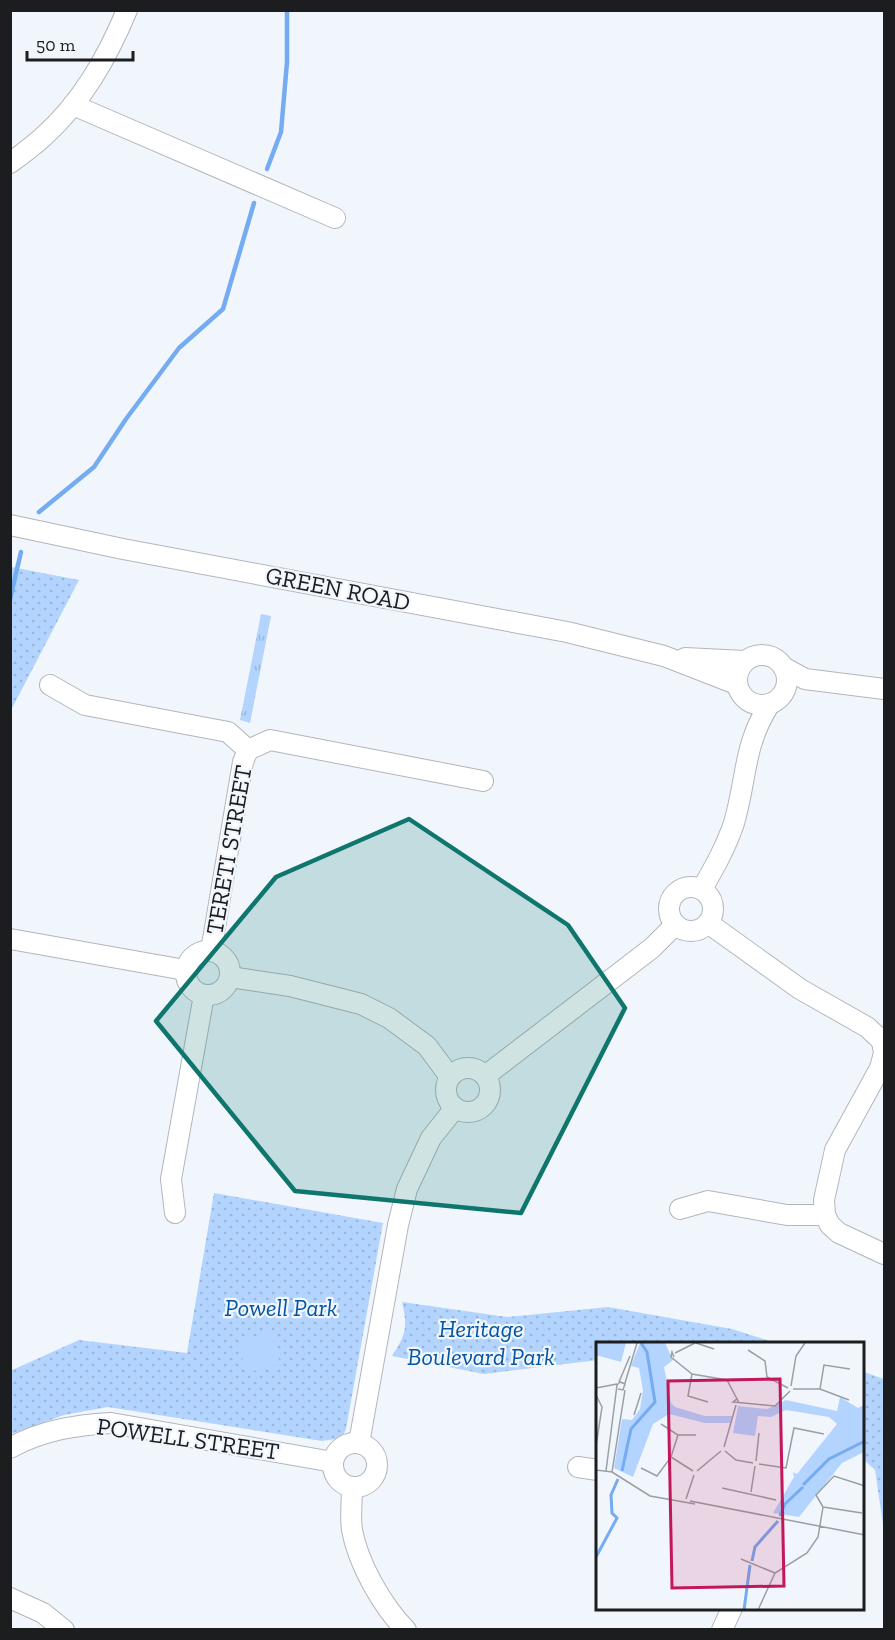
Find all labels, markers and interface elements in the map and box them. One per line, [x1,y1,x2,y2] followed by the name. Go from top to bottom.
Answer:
[27,24,134,62] scale bar
[36,34,76,56] text: 50 m
[263,560,413,617] street label: GREEN ROAD
[199,763,258,937] street label: TERETI STREET
[225,1293,338,1322] park label: Powell Park
[407,1314,555,1371] park label: Heritage Boulevard Park
[596,1342,865,1610] inset map
[95,1411,281,1466] street label: POWELL STREET

